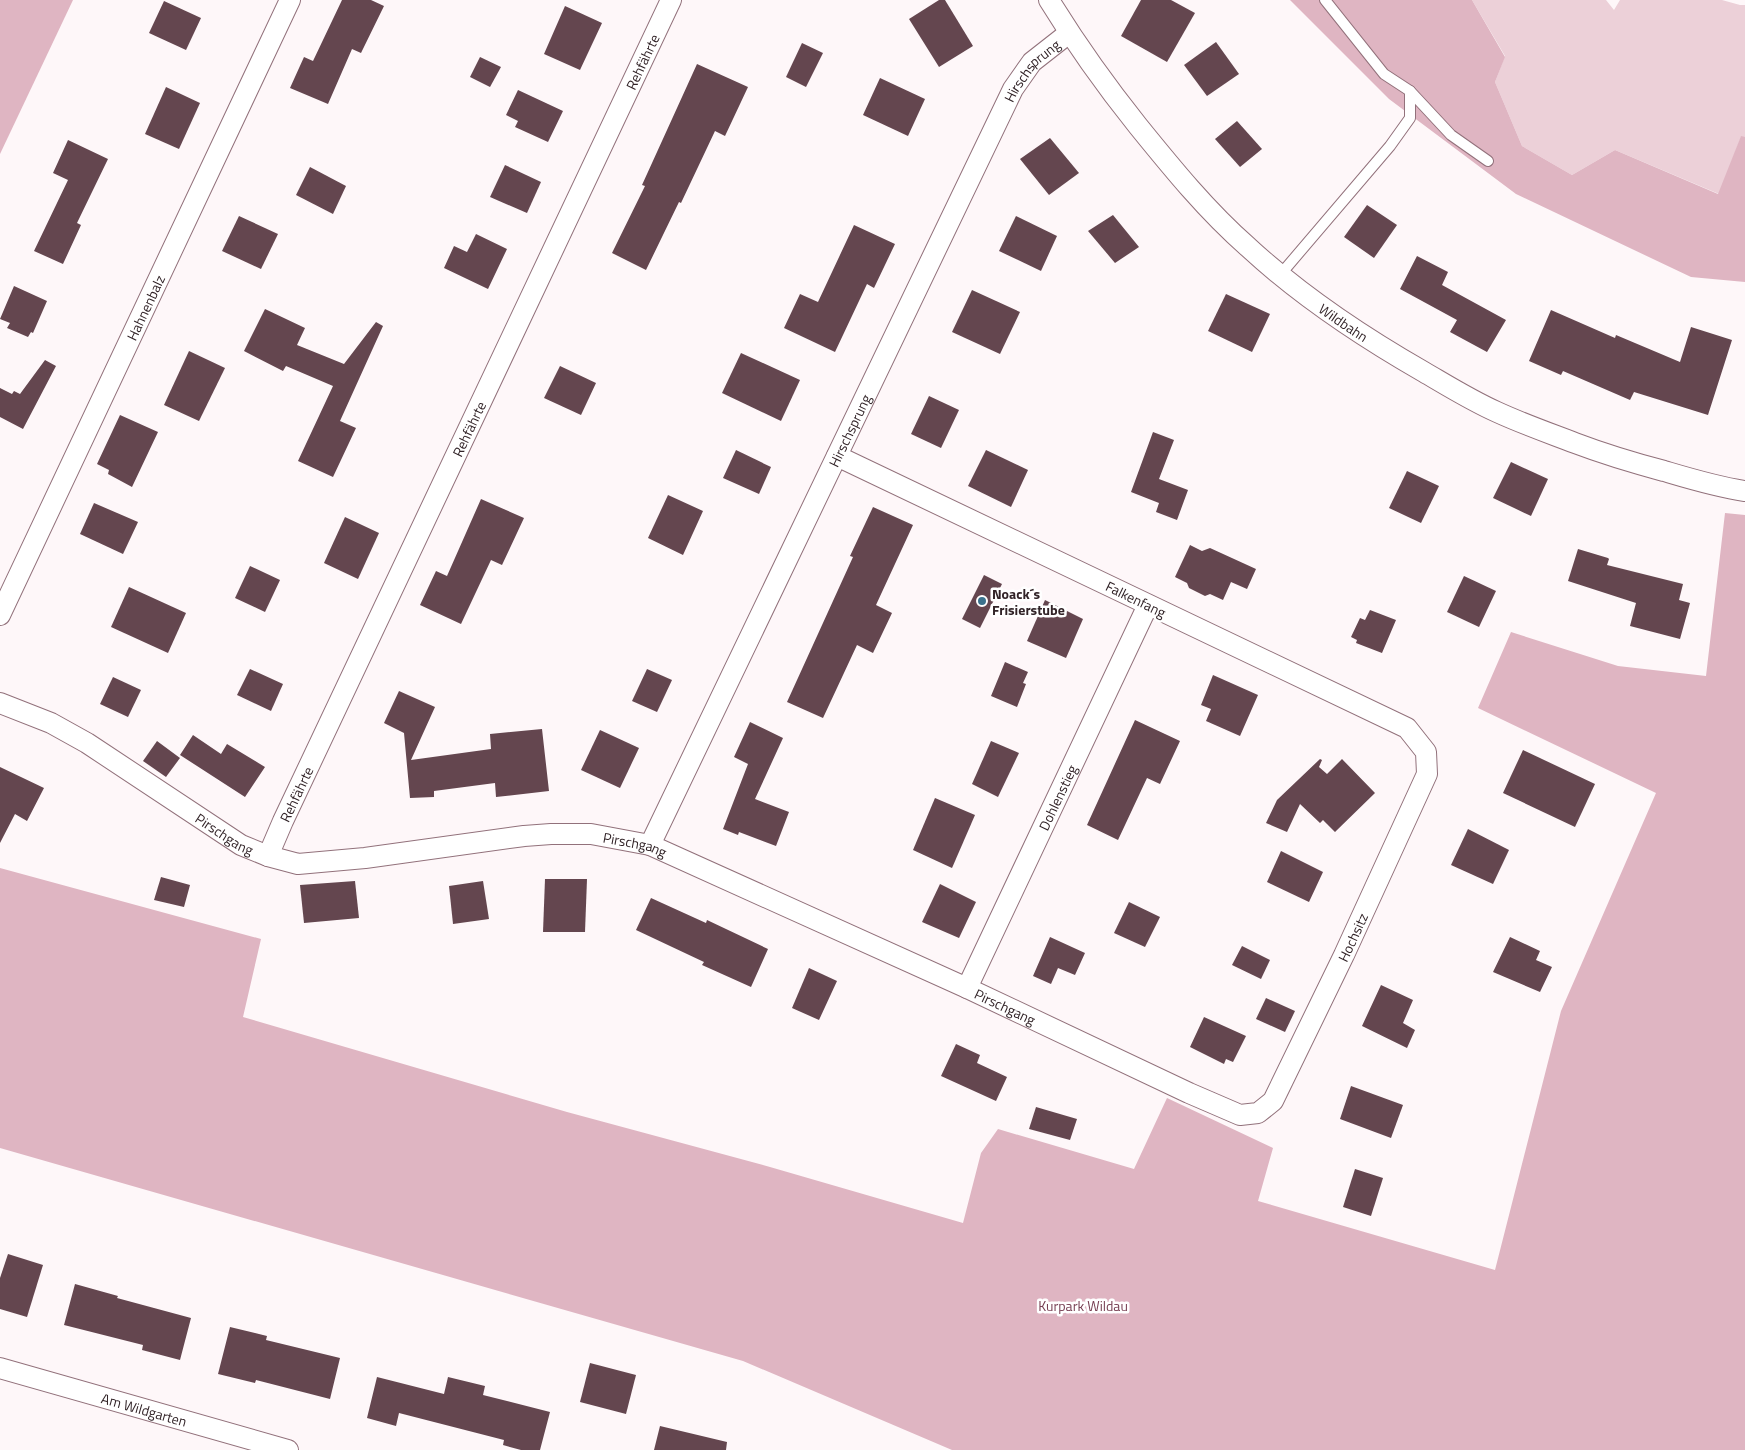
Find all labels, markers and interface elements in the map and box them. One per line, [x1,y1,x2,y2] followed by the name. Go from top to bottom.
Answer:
[620,30,664,93] street label: Rehfährte
[998,34,1064,105] street label: Hirschsprung
[121,271,169,344] street label: Hahnenbalz
[1315,298,1373,346] street label: Wildbahn
[823,390,876,470] street label: Hirschsprung
[446,397,491,460] street label: Rehfährte
[1102,575,1170,623] street label: Falkenfang
[992,583,1065,620] place label: Noack´s Frisierstube
[976,595,988,607] marker: Noack´s Frisierstube
[1033,761,1082,834] street label: Dohlenstieg
[274,763,318,825] street label: Rehfährte
[192,807,257,860] street label: Pirschgang
[601,826,671,862] street label: Pirschgang
[1332,909,1372,965] street label: Hochsitz
[971,983,1039,1030] street label: Pirschgang
[1038,1295,1128,1316] park label: Kurpark Wildau
[99,1387,189,1431] street label: Am Wildgarten

